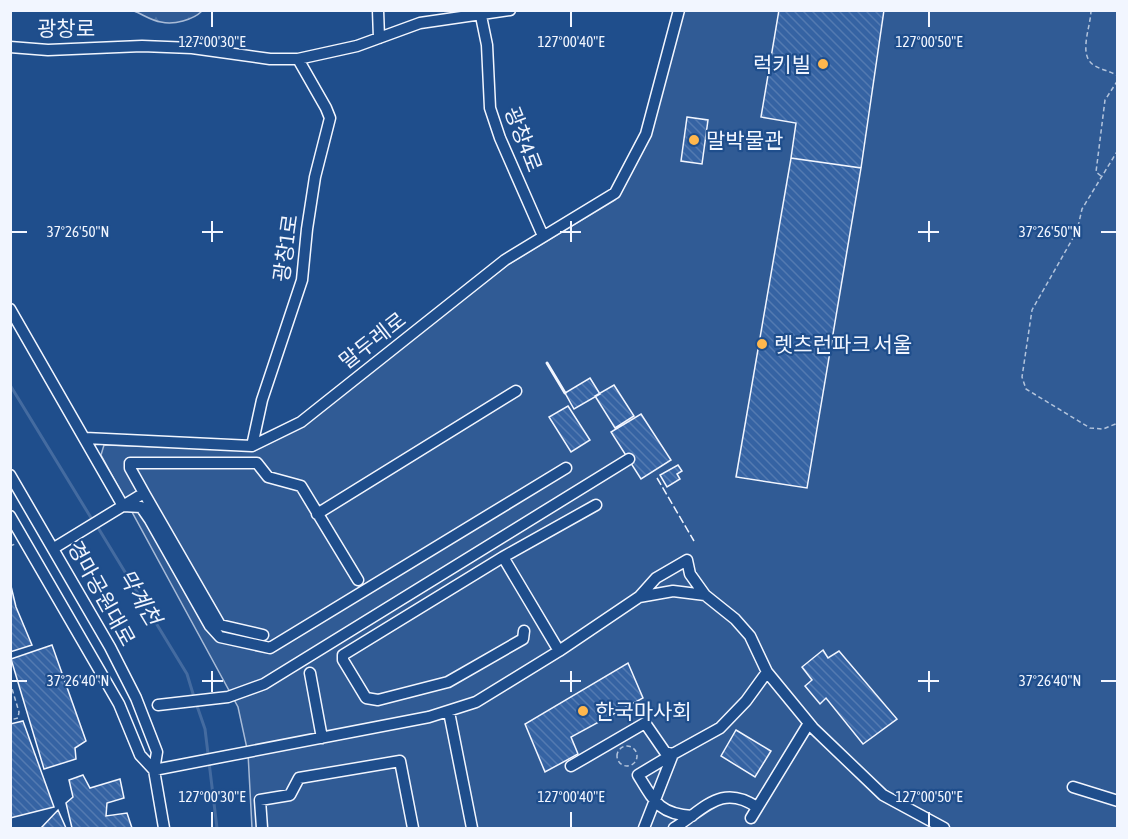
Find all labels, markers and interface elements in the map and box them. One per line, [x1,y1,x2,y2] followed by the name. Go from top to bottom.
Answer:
[37,16,95,40] street label: 광창로
[178,33,246,50] text: 127°00'30"E
[537,33,605,50] text: 127°00'40"E
[895,33,963,50] text: 127°00'50"E
[753,52,811,76] place label: 럭키빌
[816,57,830,71] marker: 럭키빌
[501,103,547,175] street label: 광창4로
[706,128,783,152] place label: 말박물관
[687,133,701,147] marker: 말박물관
[268,213,302,283] street label: 광창1로
[47,223,109,240] text: 37°26'50"N
[1019,223,1081,240] text: 37°26'50"N
[334,307,410,373] street label: 말두레로
[774,332,912,356] place label: 렛츠런파크 서울
[755,337,769,351] marker: 렛츠런파크 서울
[63,536,141,650] street label: 경마공원대로
[113,564,168,632] water label: 막계천
[47,672,109,689] text: 37°26'40"N
[1019,672,1081,689] text: 37°26'40"N
[595,699,692,723] place label: 한국마사회
[576,704,590,718] marker: 한국마사회
[178,788,246,805] text: 127°00'30"E
[537,788,605,805] text: 127°00'40"E
[895,788,963,805] text: 127°00'50"E

